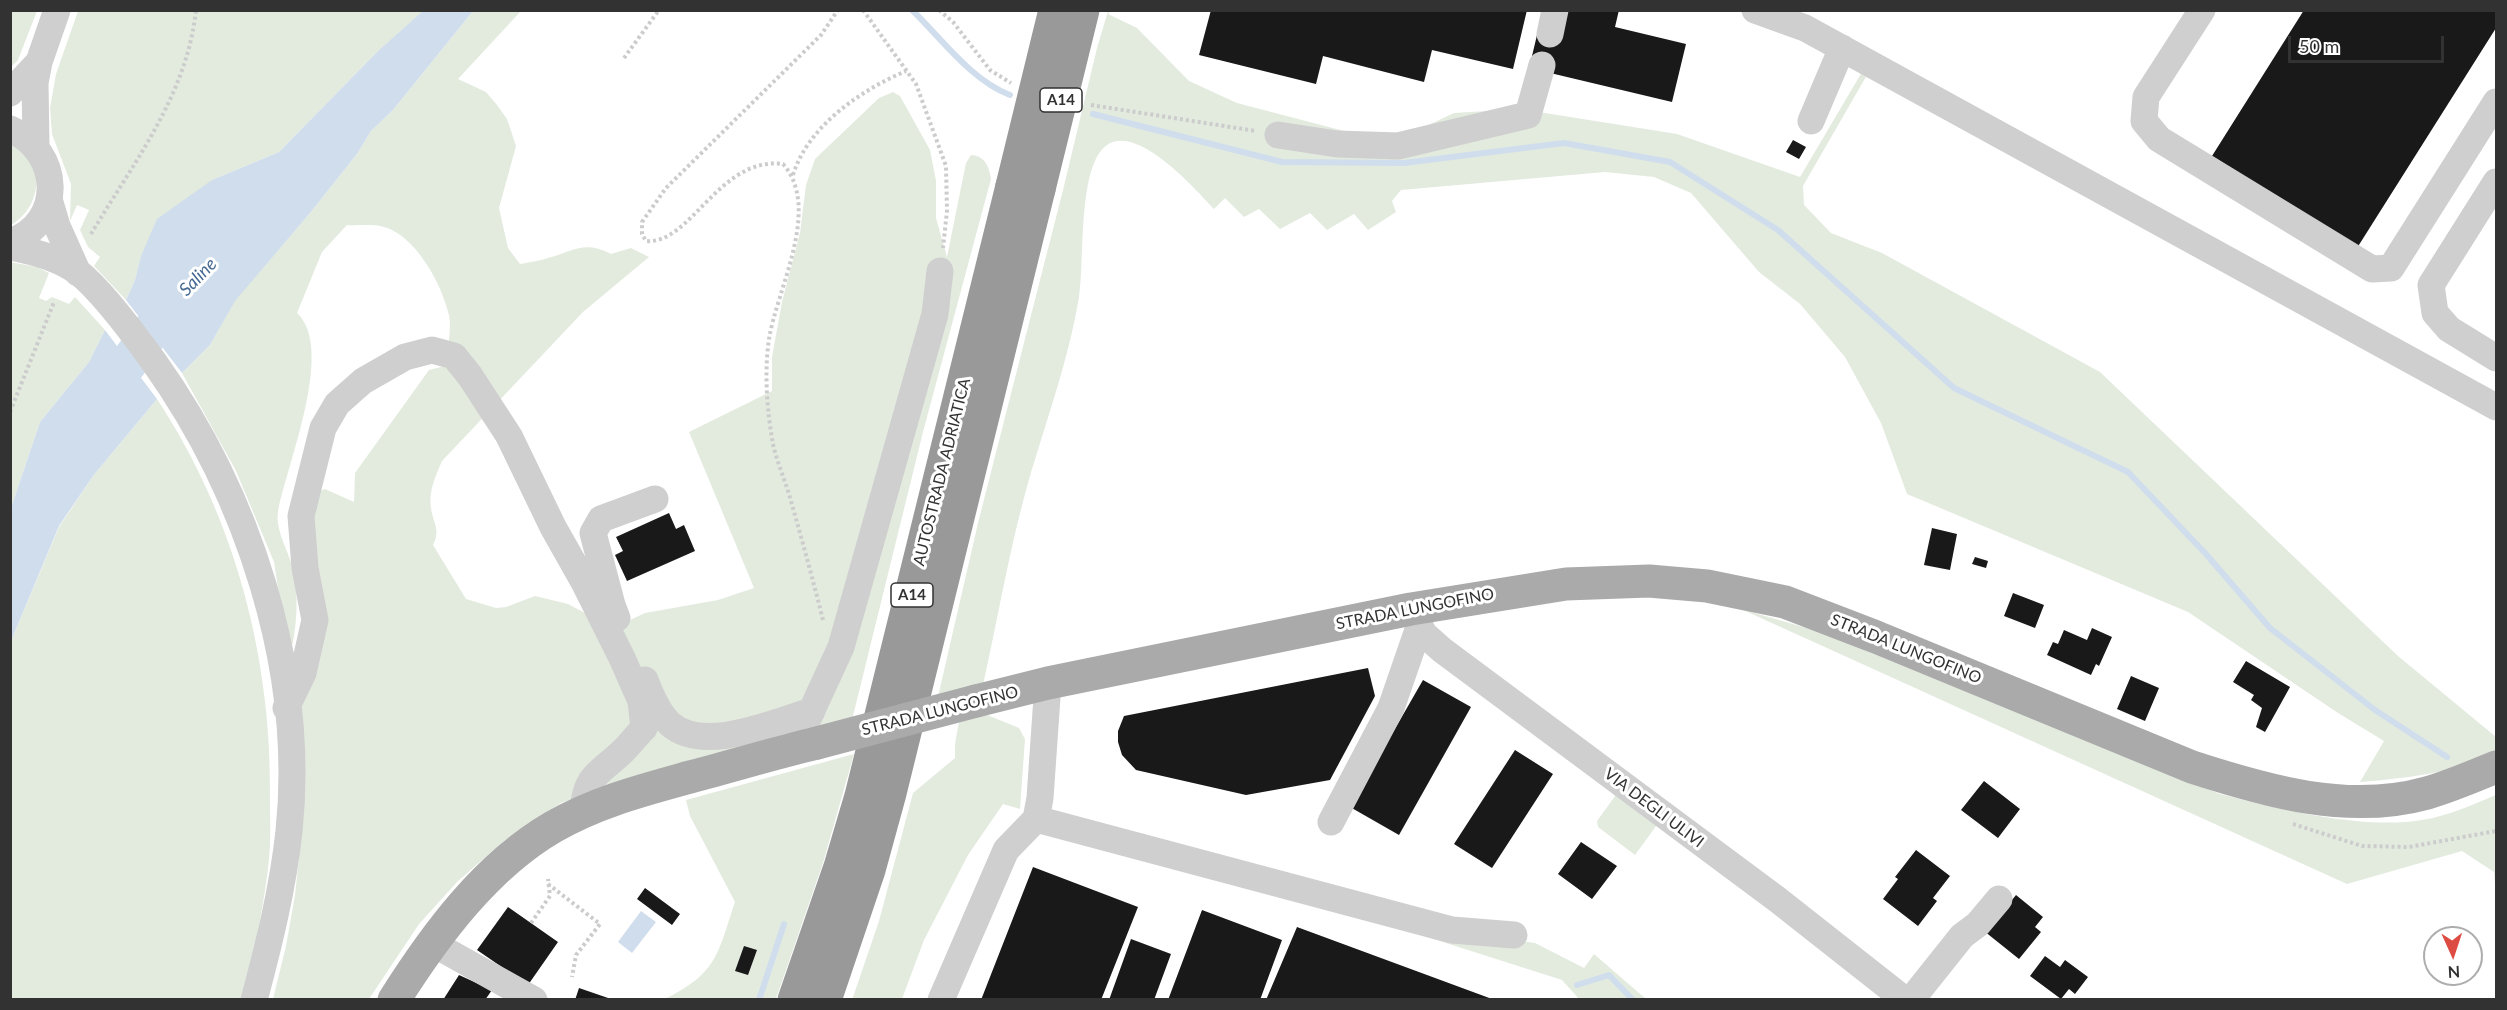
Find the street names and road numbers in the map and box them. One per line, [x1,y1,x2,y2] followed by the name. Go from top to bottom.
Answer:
[1040,88,1082,112] road number: A14
[909,376,975,568] street label: AUTOSTRADA ADRIATICA
[891,583,933,607] road number: A14
[1334,584,1496,634] street label: STRADA LUNGOFINO
[1828,610,1984,688] street label: STRADA LUNGOFINO
[860,682,1020,740] street label: STRADA LUNGOFINO
[1600,764,1708,852] street label: VIA DEGLI ULIVI

